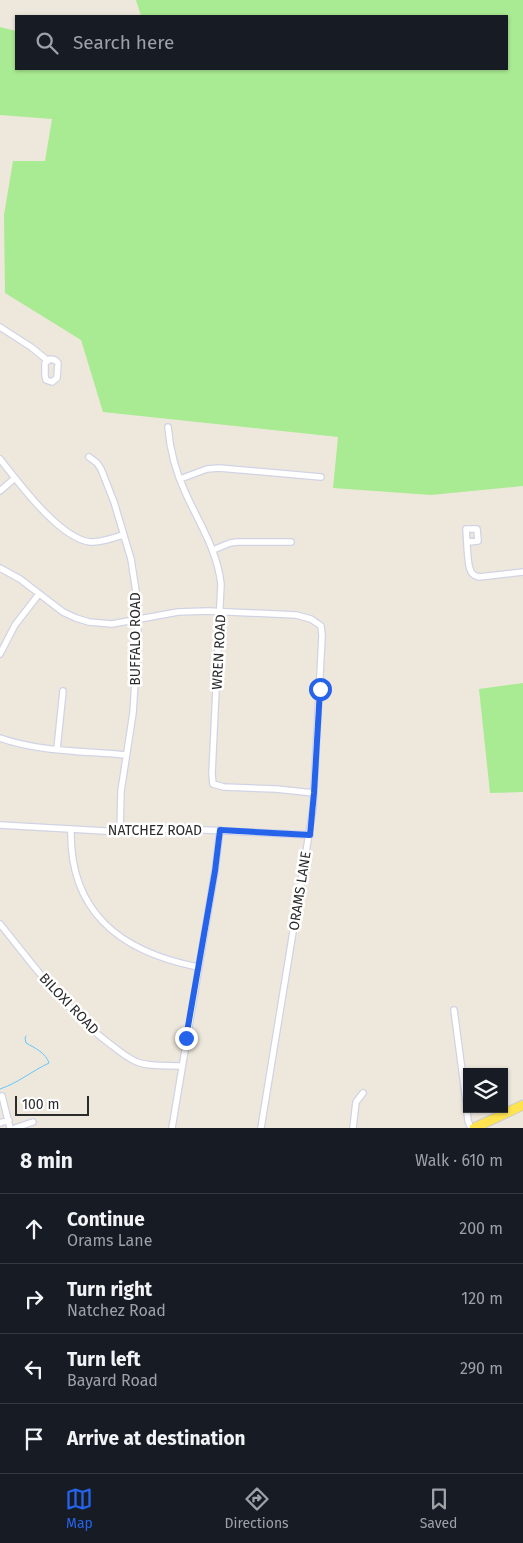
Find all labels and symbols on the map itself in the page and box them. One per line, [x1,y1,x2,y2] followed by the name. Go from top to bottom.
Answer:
[127,592,144,686] street label: BUFFALO ROAD
[209,614,229,690] street label: WREN ROAD
[309,678,332,701] route start
[108,822,202,839] street label: NATCHEZ ROAD
[285,850,315,932] street label: ORAMS LANE
[36,970,102,1038] street label: BILOXI ROAD
[175,1027,198,1050] route end
[15,1093,89,1116] scale bar

